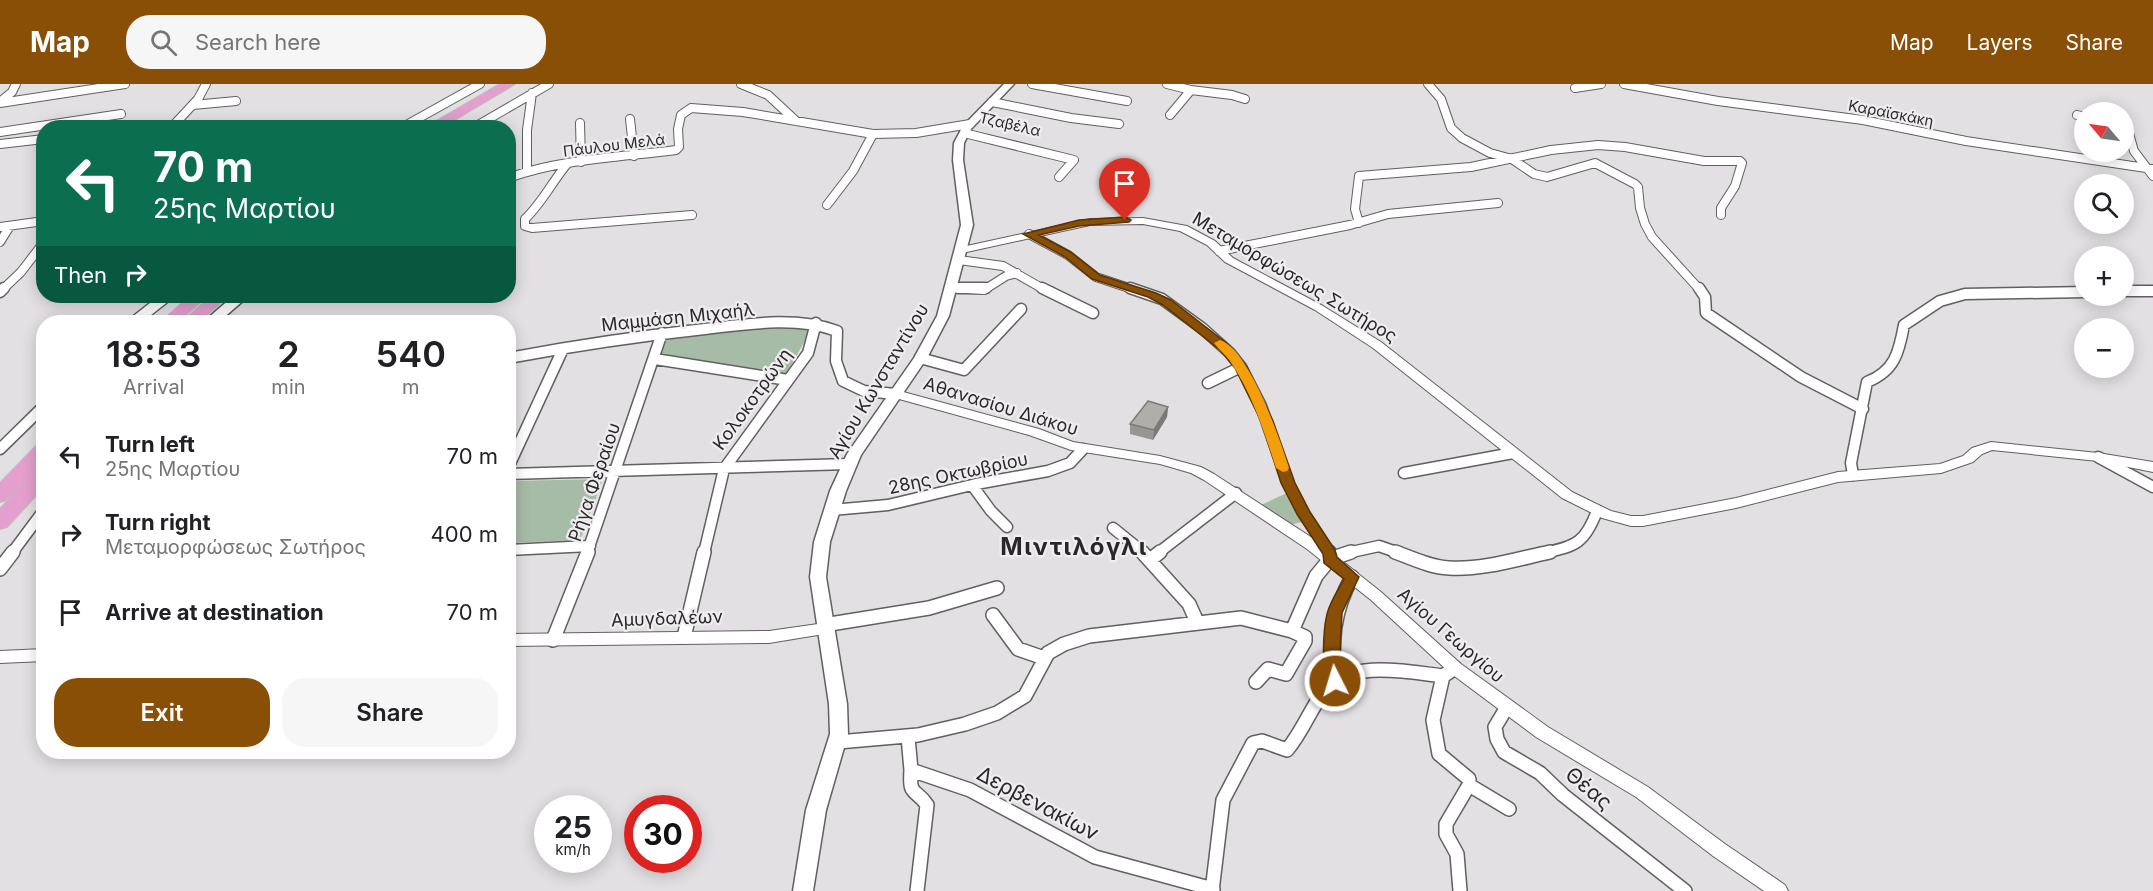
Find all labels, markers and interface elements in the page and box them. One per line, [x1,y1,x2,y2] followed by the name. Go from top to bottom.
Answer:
[126,15,546,69] search box
[30,25,90,59] text: Map
[147,26,180,59] icon: search
[195,29,321,55] text: Search here
[1890,30,1934,55] text: Map
[1967,30,2033,55] text: Layers
[2066,30,2123,55] text: Share
[1847,95,1935,131] street label: Καραϊσκάκη
[2074,102,2134,162] north arrow
[2074,102,2134,378] map controls
[977,108,1043,140] street label: Τζαβέλα
[562,129,666,161] street label: Πάυλου Μελά
[153,141,253,192] text: 70 m
[54,144,132,222] icon: left
[1099,158,1150,220] pin
[1108,167,1141,200] icon: arrive
[2074,174,2134,234] button: search
[153,192,336,225] text: 25ης Μαρτίου
[1189,208,1401,346] street label: Μεταμορφώσεως Σωτήρος
[2074,246,2134,306] button: +
[119,258,152,291] icon: right
[54,262,107,288] text: Then
[600,298,756,335] street label: Μαμμάση Μιχαήλ
[823,300,933,462] street label: Αγίου Κωνσταντίνου
[2074,318,2134,378] button: −
[106,332,201,376] text: 18:53
[277,332,300,376] text: 2
[376,332,446,376] text: 540
[708,344,796,454] street label: Κολοκοτρώνη
[921,372,1081,440] street label: Αθανασίου Διάκου
[123,375,184,399] text: Arrival
[271,375,306,399] text: min
[402,375,420,399] text: m
[564,420,624,544] street label: Ρήγα Φεραίου
[105,431,195,457] text: Turn left
[54,440,87,473] icon: left
[447,443,498,469] text: 70 m
[886,448,1030,498] street label: 28ης Οκτωβρίου
[105,457,240,481] text: 25ης Μαρτίου
[105,509,211,535] text: Turn right
[54,518,87,551] icon: right
[431,521,498,547] text: 400 m
[1000,532,1148,561] district label: Μιντιλόγλι
[105,535,366,559] text: Μεταμορφώσεως Σωτήρος
[1394,583,1508,687] street label: Αγίου Γεωργίου
[54,596,87,629] icon: arrive
[105,599,324,625] text: Arrive at destination
[447,599,498,625] text: 70 m
[611,606,724,630] street label: Αμυγδαλέων
[1303,649,1367,713] position arrow
[54,678,270,747] button: Exit
[282,678,498,747] button: Share
[973,760,1103,846] street label: Δερβενακίων
[1561,761,1617,815] street label: Θέας
[624,795,702,873] speed limit sign: 30
[554,809,592,845] text: 25
[555,840,591,859] text: km/h

